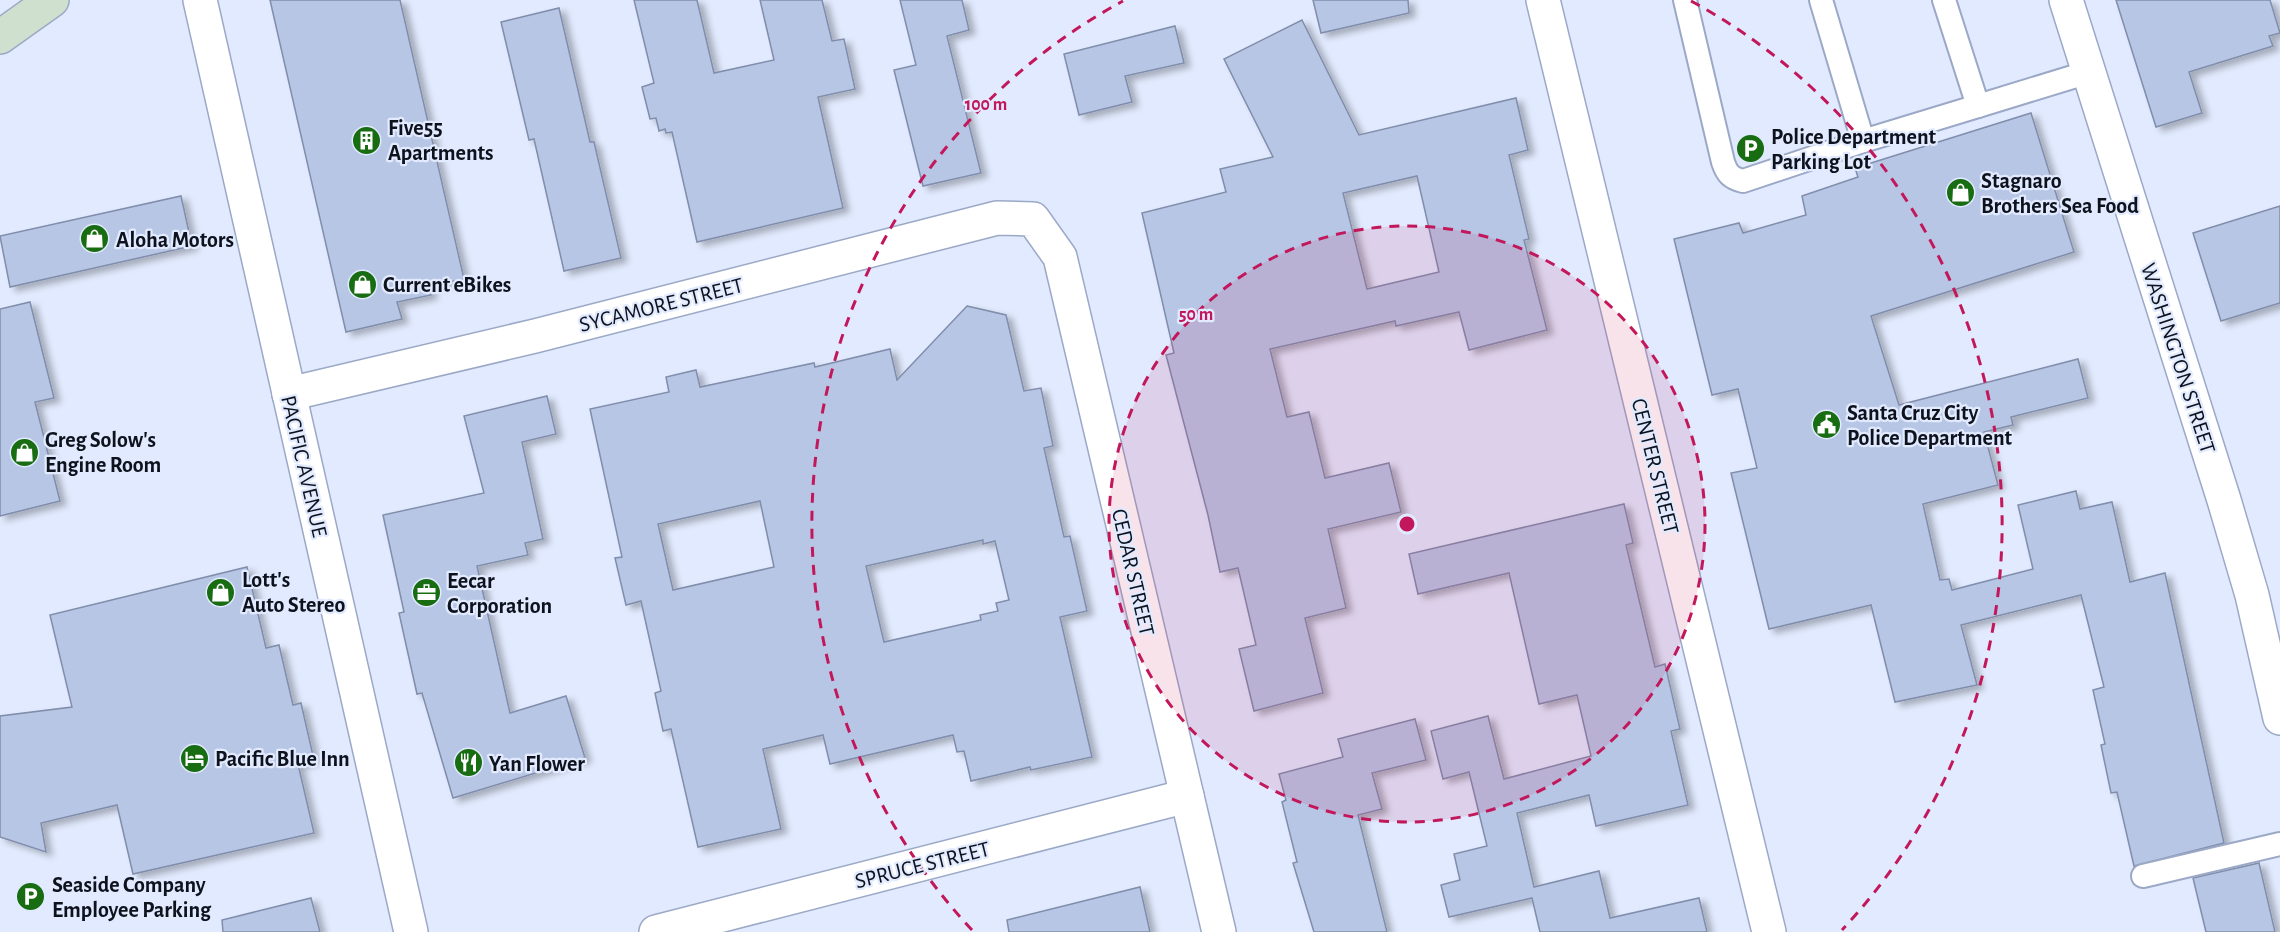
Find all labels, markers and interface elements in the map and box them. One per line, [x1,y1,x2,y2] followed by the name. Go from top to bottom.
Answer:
[965,96,1007,114] text: 100 m
[388,117,493,164] place label: Five55 Apartments
[351,124,383,156] building icon: Five55 Apartments
[1771,126,1937,173] place label: Police Department Parking Lot
[1734,133,1766,165] parking icon: Police Department Parking Lot
[1981,170,2139,217] place label: Stagnaro Brothers Sea Food
[1944,177,1976,209] shop icon: Stagnaro Brothers Sea Food
[79,223,111,255] shop icon: Aloha Motors
[116,229,234,251] place label: Aloha Motors
[2137,260,2219,456] street label: WASHINGTON STREET
[346,268,378,300] shop icon: Current eBikes
[383,274,511,296] place label: Current eBikes
[577,274,746,336] street label: SYCAMORE STREET
[1179,306,1213,324] text: 50 m
[277,393,331,540] street label: PACIFIC AVENUE
[1628,396,1683,537] street label: CENTER STREET
[1847,402,2013,449] place label: Santa Cruz City Police Department
[1810,409,1842,441] public building icon: Santa Cruz City Police Department
[45,429,161,476] place label: Greg Solow's Engine Room
[8,436,40,468] shop icon: Greg Solow's Engine Room
[1108,507,1158,638] street label: CEDAR STREET
[1397,514,1417,534] centre of rings
[242,569,345,616] place label: Lott's Auto Stereo
[447,570,552,617] place label: Eecar Corporation
[205,576,237,608] shop icon: Lott's Auto Stereo
[410,577,442,609] office icon: Eecar Corporation
[178,742,210,774] hotel icon: Pacific Blue Inn
[452,747,484,779] restaurant icon: Yan Flower
[215,748,350,770] place label: Pacific Blue Inn
[489,753,585,775] place label: Yan Flower
[853,838,992,892] street label: SPRUCE STREET
[52,874,212,922] place label: Seaside Company Employee Parking
[15,881,47,913] parking icon: Seaside Company Employee Parking

